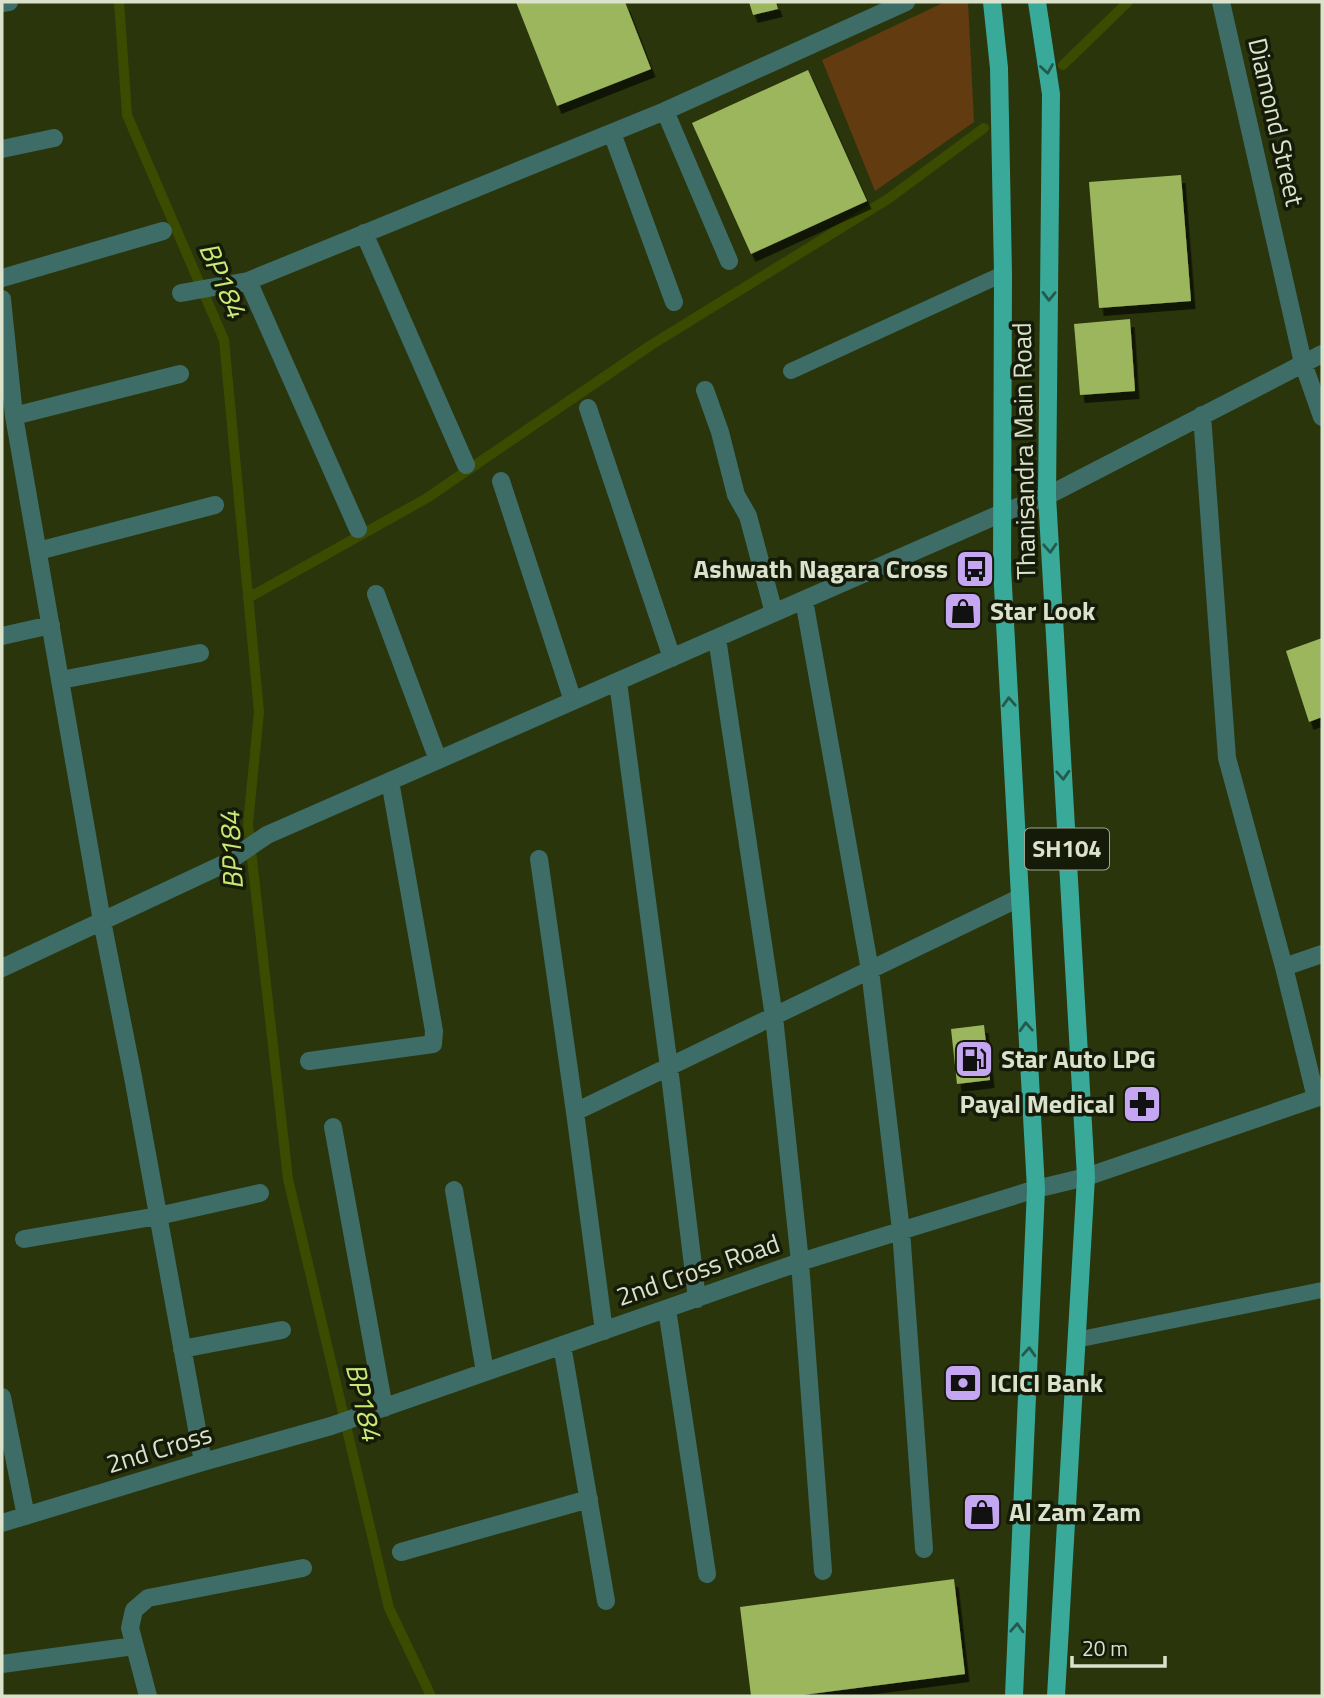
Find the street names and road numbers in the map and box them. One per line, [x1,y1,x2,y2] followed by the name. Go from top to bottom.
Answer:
[1238,34,1315,210] street label: Diamond Street
[1002,322,1045,580] street label: Thanisandra Main Road
[1025,828,1109,870] road number: SH104
[611,1223,785,1316] street label: 2nd Cross Road
[101,1414,217,1483] street label: 2nd Cross

